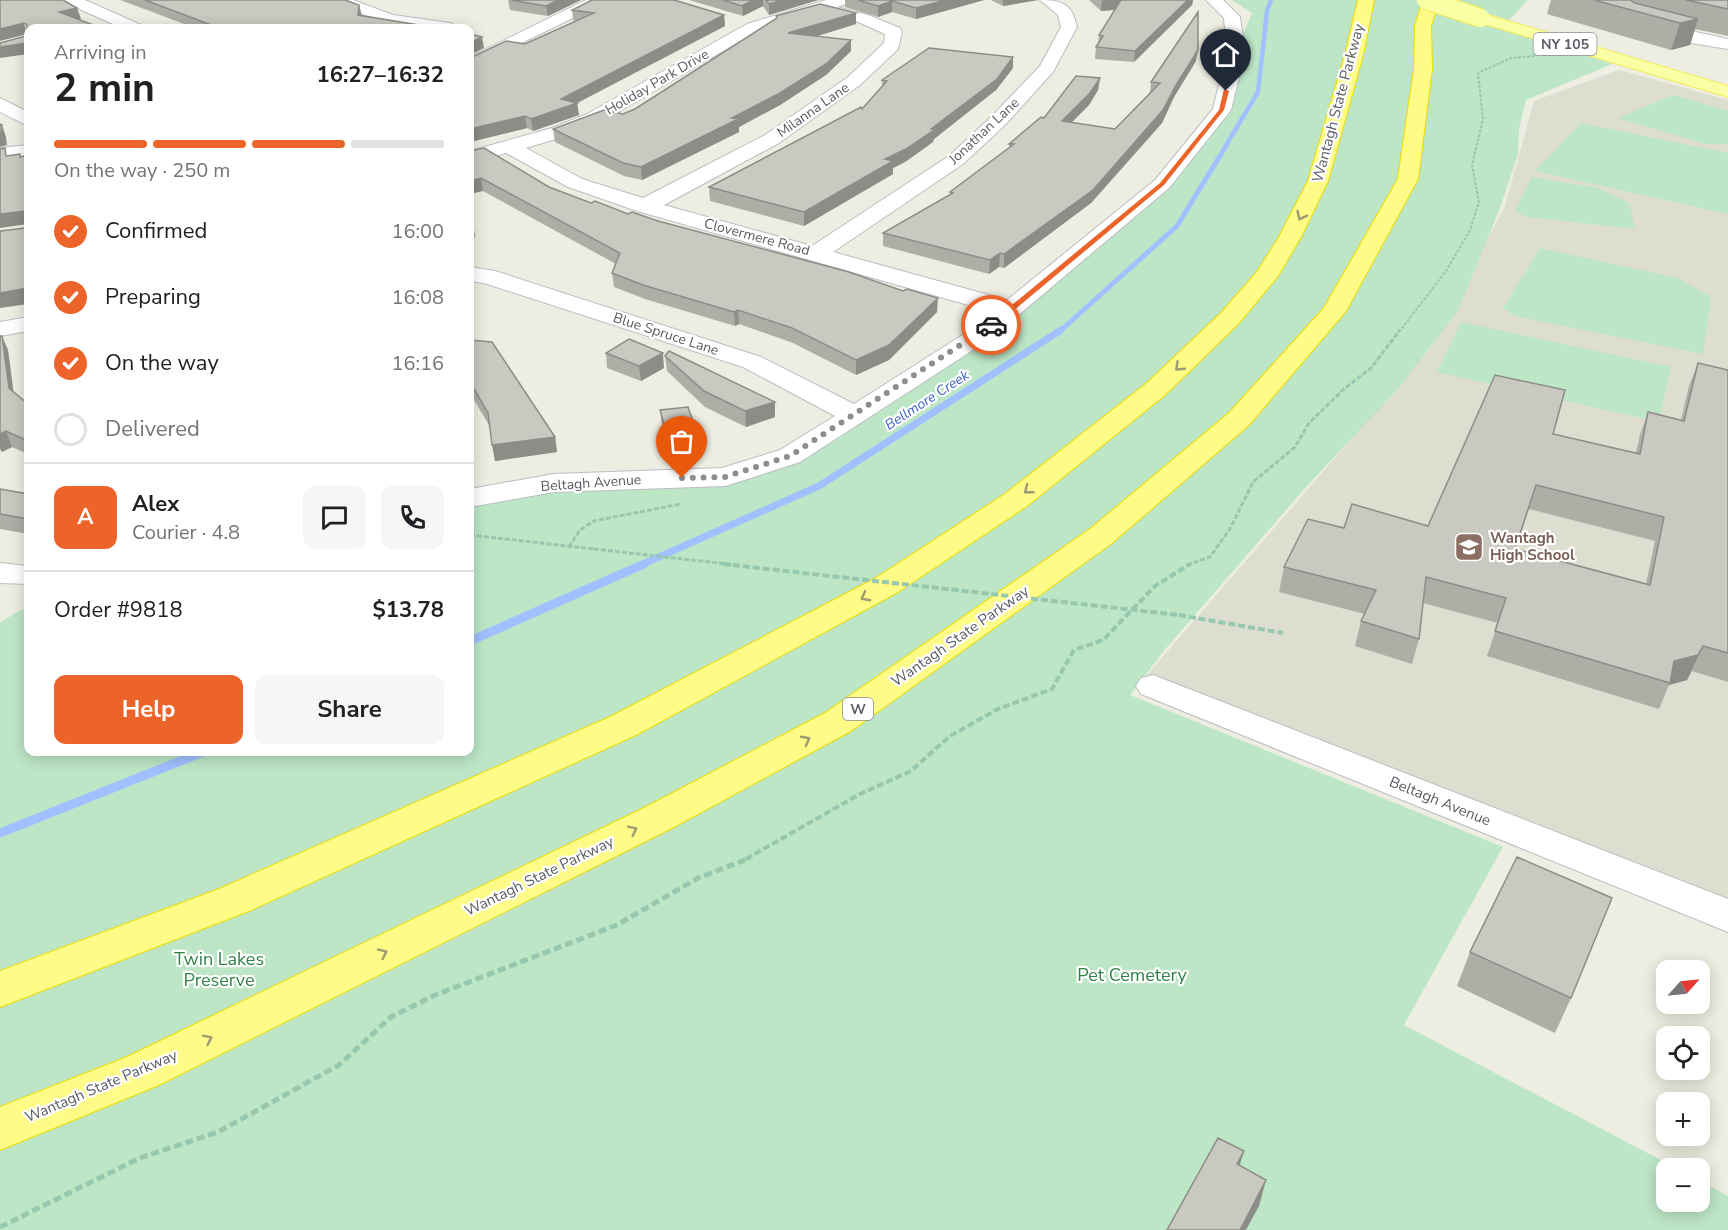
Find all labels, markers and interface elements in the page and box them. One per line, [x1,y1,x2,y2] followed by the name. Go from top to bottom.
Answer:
[1307,21,1369,185] street label: Wantagh State Parkway
[1200,29,1251,91] pin
[1534,33,1596,55] road number: NY 105
[1209,38,1242,71] icon: home
[54,39,147,66] text: Arriving in
[602,45,712,119] street label: Holiday Park Drive
[316,60,444,90] text: 16:27–16:32
[54,62,155,115] text: 2 min
[773,78,853,142] street label: Milanna Lane
[944,93,1023,169] street label: Jonathan Lane
[54,157,230,184] text: On the way · 250 m
[1296,210,1308,221] one-way arrow
[702,214,812,260] street label: Clovermere Road
[54,215,87,248] icon: check
[105,216,207,246] text: Confirmed
[391,218,444,245] text: 16:00
[54,281,87,314] icon: check
[105,282,201,312] text: Preparing
[391,284,444,311] text: 16:08
[961,295,1021,355] courier
[611,308,721,360] street label: Blue Spruce Lane
[975,309,1008,342] icon: car
[54,347,87,380] icon: check
[105,348,219,378] text: On the way
[391,350,444,377] text: 16:16
[1176,359,1187,370] one-way arrow
[881,365,974,434] water label: Bellmore Creek
[105,414,200,444] text: Delivered
[656,416,707,478] pin
[665,425,698,458] icon: bag
[540,470,642,496] street label: Beltagh Avenue
[1024,482,1035,493] one-way arrow
[303,486,366,549] button: chat
[381,486,444,549] button: phone
[132,489,179,519] text: Alex
[77,502,94,532] text: A
[132,519,240,546] text: Courier · 4.8
[1490,528,1575,565] place label: Wantagh High School
[1453,531,1485,563] school or university icon: Wantagh High School
[887,581,1033,691] street label: Wantagh State Parkway
[861,590,872,601] one-way arrow
[54,595,183,625] text: Order #9818
[373,595,444,625] text: $13.78
[54,675,243,744] button: Help
[255,675,444,744] button: Share
[843,698,873,720] road number: W
[800,735,811,747] one-way arrow
[1386,772,1494,830] street label: Beltagh Avenue
[627,826,638,838] one-way arrow
[461,831,617,921] street label: Wantagh State Parkway
[174,947,264,992] park label: Twin Lakes Preserve
[376,949,387,961] one-way arrow
[1656,960,1710,1014] north arrow
[1656,960,1710,1212] map controls
[1077,963,1188,987] park label: Pet Cemetery
[1656,1026,1710,1080] button: locate
[201,1035,212,1046] one-way arrow
[22,1045,180,1127] street label: Wantagh State Parkway
[1656,1092,1710,1146] button: +
[1656,1158,1710,1212] button: −

